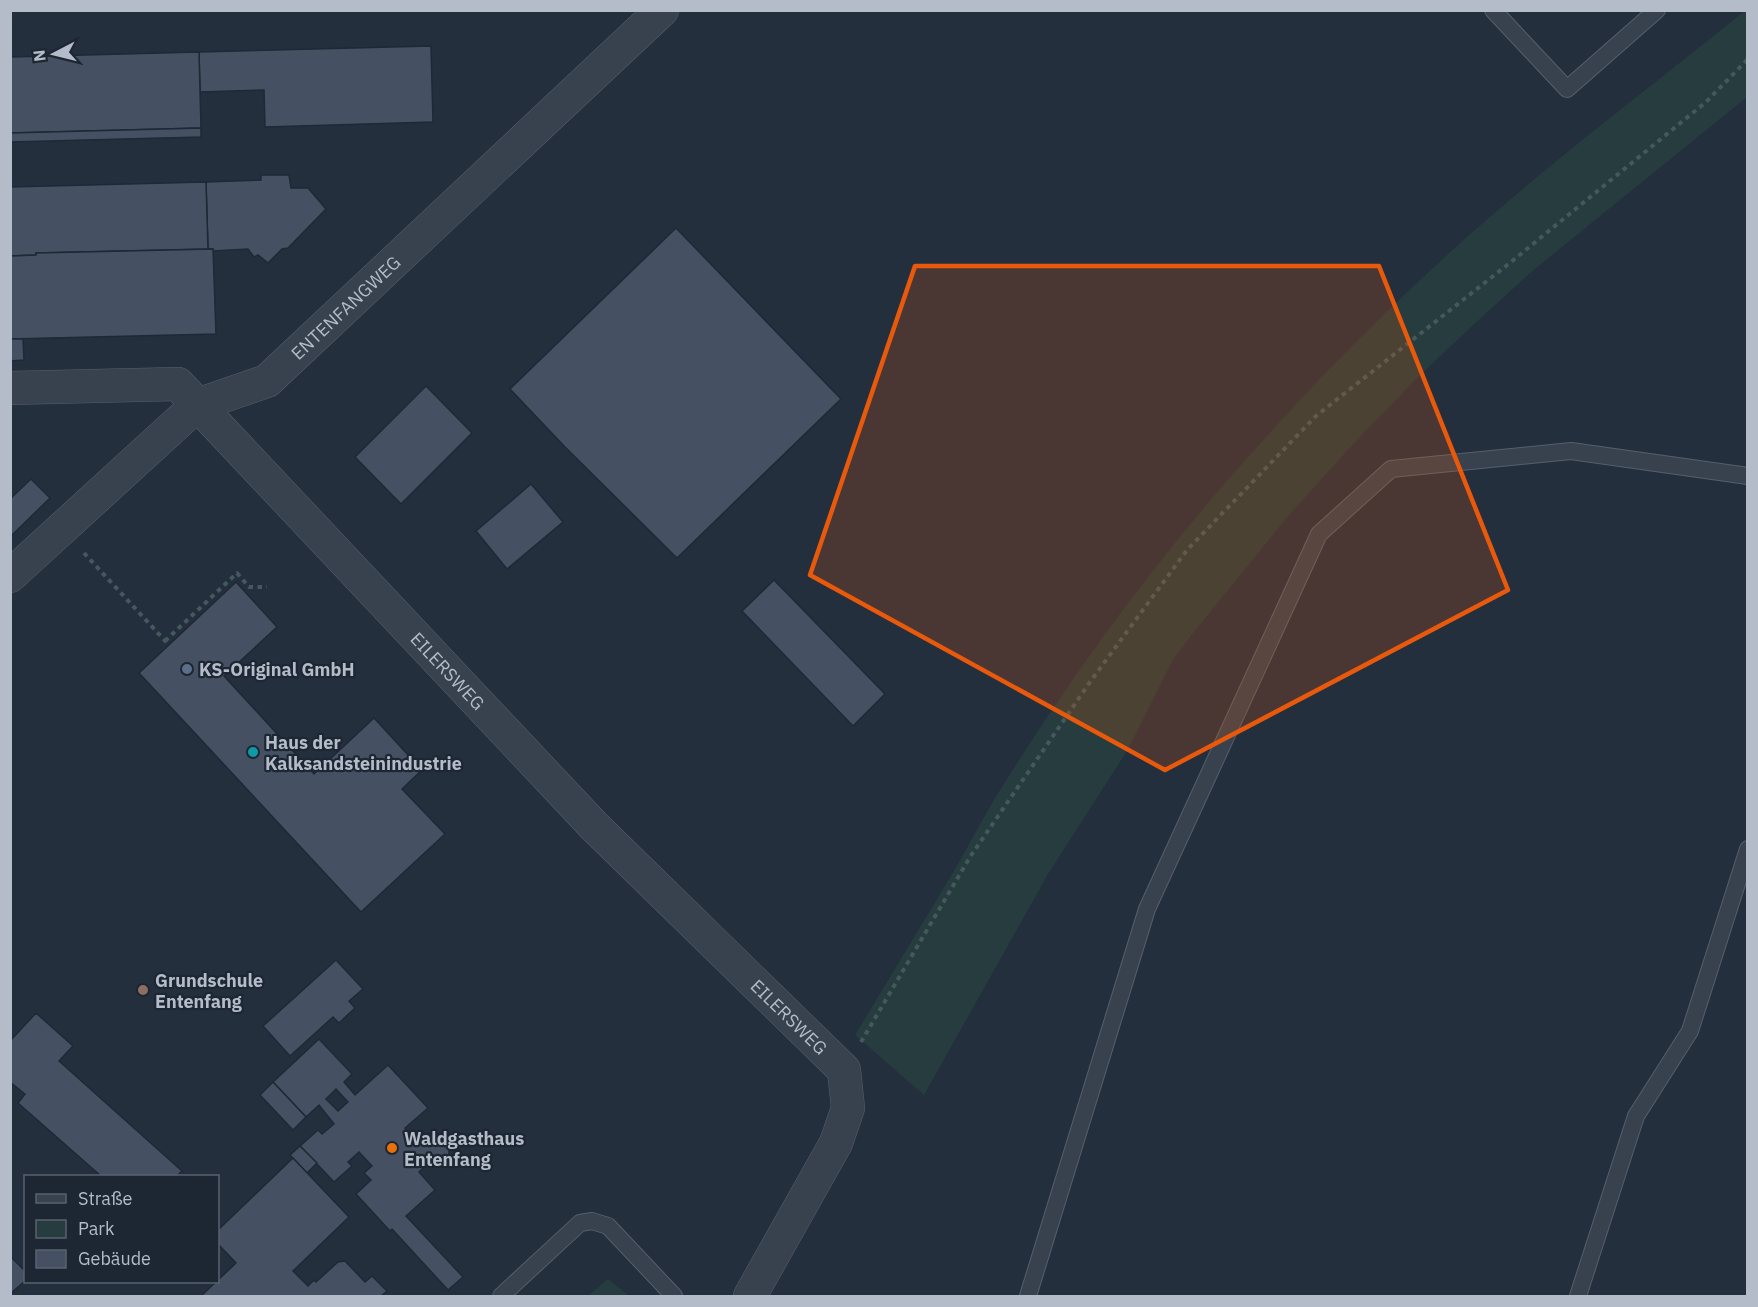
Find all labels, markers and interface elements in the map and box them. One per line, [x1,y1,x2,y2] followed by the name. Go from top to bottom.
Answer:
[24,24,84,84] north arrow
[28,49,50,63] text: N
[286,250,405,364] street label: ENTENFANGWEG
[406,627,490,715] street label: EILERSWEG
[199,658,354,681] place label: KS-Original GmbH
[180,662,194,676] marker: KS-Original GmbH
[265,731,462,775] place label: Haus der Kalksandsteinindustrie
[246,745,260,759] marker: Haus der Kalksandsteinindustrie
[155,969,263,1013] place label: Grundschule Entenfang
[746,974,833,1059] street label: EILERSWEG
[136,983,150,997] marker: Grundschule Entenfang
[404,1127,524,1171] place label: Waldgasthaus Entenfang
[385,1141,399,1155] marker: Waldgasthaus Entenfang
[24,1175,219,1283] legend
[78,1187,132,1210] text: Straße
[78,1217,115,1240] text: Park
[78,1247,151,1270] text: Gebäude

